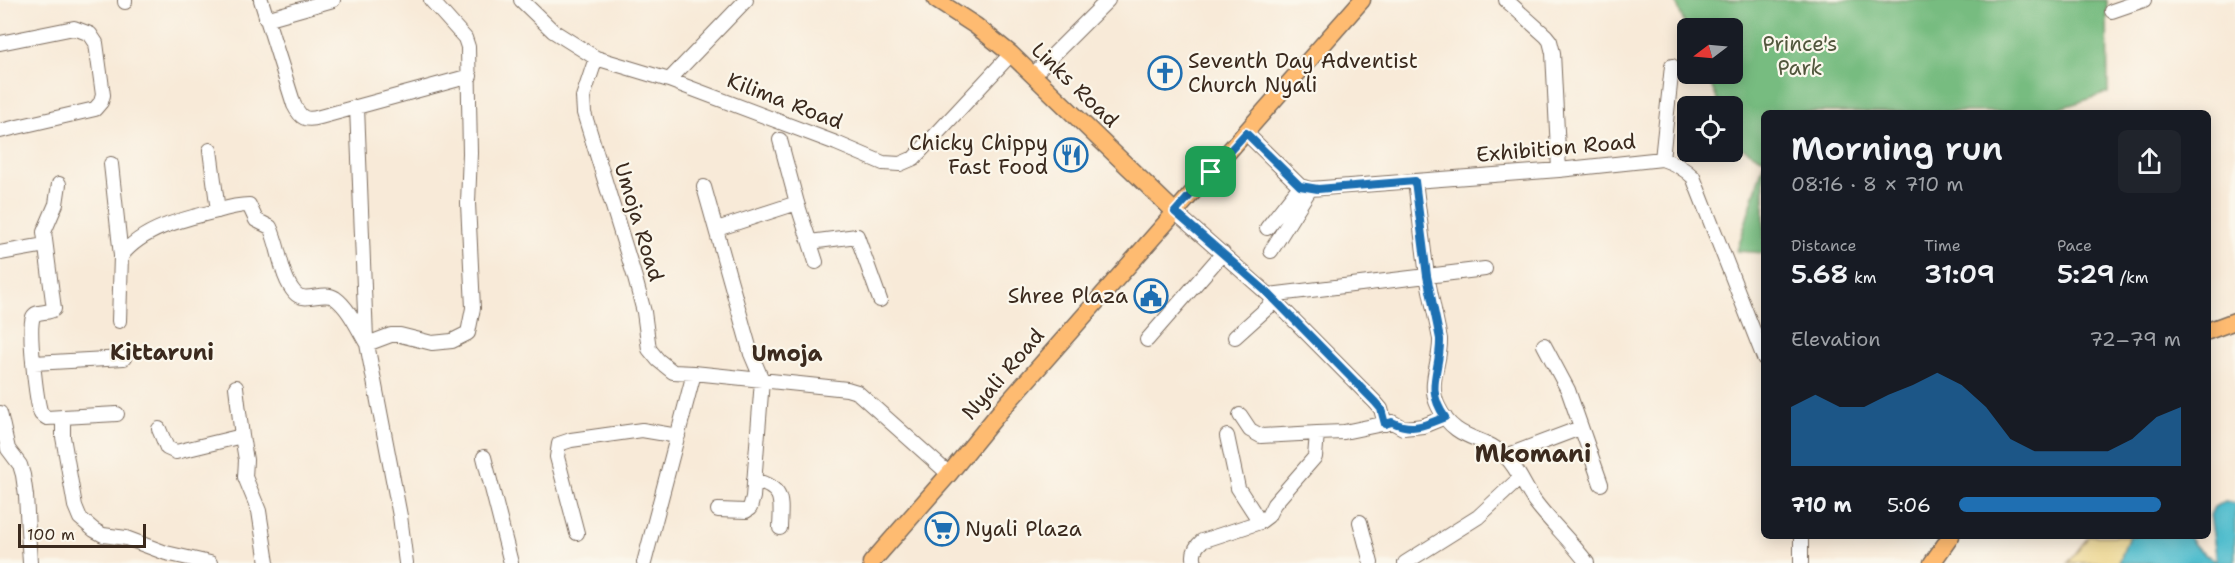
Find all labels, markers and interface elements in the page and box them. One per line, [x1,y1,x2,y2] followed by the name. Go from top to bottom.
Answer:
[1677,18,1743,84] north arrow
[1677,18,1743,162] map controls
[1763,30,1837,82] park label: Prince's Park
[1025,36,1125,134] street label: Links Road
[1188,47,1418,99] place label: Seventh Day Adventist Church Nyali
[1147,55,1183,91] church icon: Seventh Day Adventist Church Nyali
[723,66,847,136] street label: Kilima Road
[1677,96,1743,162] button: locate
[1791,126,2003,171] text: Morning run
[1475,127,1637,169] street label: Exhibition Road
[909,129,1048,181] place label: Chicky Chippy Fast Food
[2118,130,2181,193] button: share
[1053,137,1089,173] restaurant icon: Chicky Chippy Fast Food
[1185,146,1236,197] pin
[1194,155,1227,188] icon: arrive
[608,159,670,285] street label: Umoja Road
[1791,171,1963,197] text: 08:16 · 8 × 710 m
[1791,235,1857,256] text: Distance
[1924,235,1961,256] text: Time
[2057,235,2092,256] text: Pace
[1791,256,1848,291] text: 5.68
[1924,256,1995,291] text: 31:09
[2057,256,2115,291] text: 5:29
[1848,267,1877,288] text: km
[2115,267,2149,288] text: /km
[1133,278,1169,314] public building icon: Shree Plaza
[1008,282,1128,310] place label: Shree Plaza
[955,322,1051,426] street label: Nyali Road
[1791,326,1881,352] text: Elevation
[2089,326,2181,352] text: 72–79 m
[110,338,214,367] district label: Kittaruni
[752,339,822,368] district label: Umoja
[1475,438,1591,470] district label: Mkomani
[1791,492,1852,518] text: 710 m
[1887,492,1931,518] text: 5:06
[924,511,960,547] supermarket icon: Nyali Plaza
[965,515,1082,543] place label: Nyali Plaza
[18,521,146,548] scale bar
[27,524,75,545] text: 100 m

